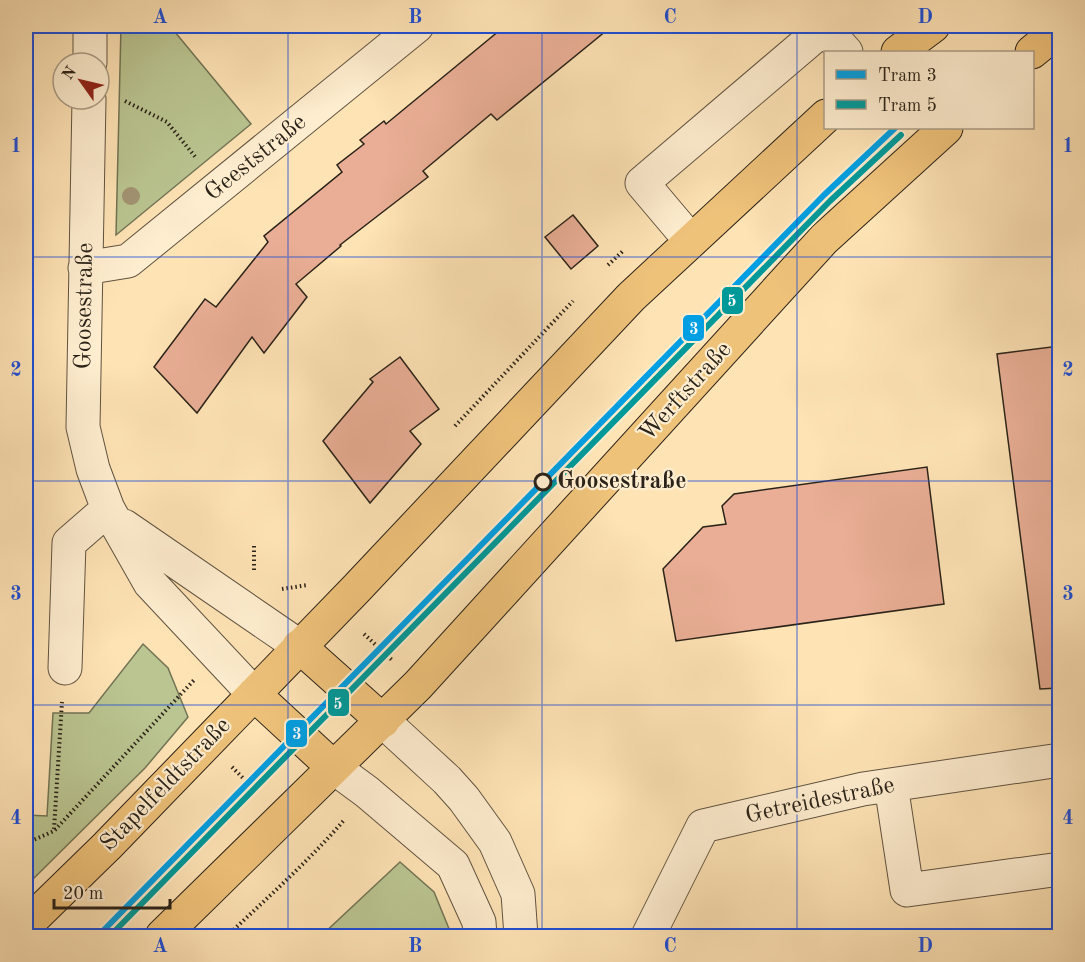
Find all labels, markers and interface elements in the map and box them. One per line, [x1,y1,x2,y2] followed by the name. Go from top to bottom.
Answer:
[152,8,168,28] text: A
[408,8,422,28] text: B
[663,8,677,28] text: C
[917,8,933,28] text: D
[51,51,111,111] north arrow
[824,51,1034,129] legend
[60,64,81,83] text: N
[878,67,937,85] text: Tram 3
[878,97,937,115] text: Tram 5
[201,110,311,206] street label: Geeststraße
[10,137,22,157] text: 1
[1062,137,1074,157] text: 1
[72,242,98,370] street label: Goosestraße
[721,286,744,315] line badge: 5
[727,294,737,310] text: 5
[682,314,705,342] line badge: 3
[689,322,699,338] text: 3
[635,338,737,446] street label: Werftstraße
[10,361,22,381] text: 2
[1062,361,1074,381] text: 2
[557,470,686,494] place label: Goosestraße
[534,473,552,491] marker: Goosestraße
[10,585,22,605] text: 3
[1062,585,1074,605] text: 3
[327,688,350,717] line badge: 5
[333,697,343,713] text: 5
[96,713,236,857] street label: Stapelfeldtstraße
[285,719,308,748] line badge: 3
[292,727,302,743] text: 3
[743,773,897,829] street label: Getreidestraße
[10,809,22,829] text: 4
[1062,809,1074,829] text: 4
[54,872,170,910] scale bar
[63,885,103,903] text: 20 m
[152,937,168,957] text: A
[408,937,422,957] text: B
[663,937,677,957] text: C
[917,937,933,957] text: D

